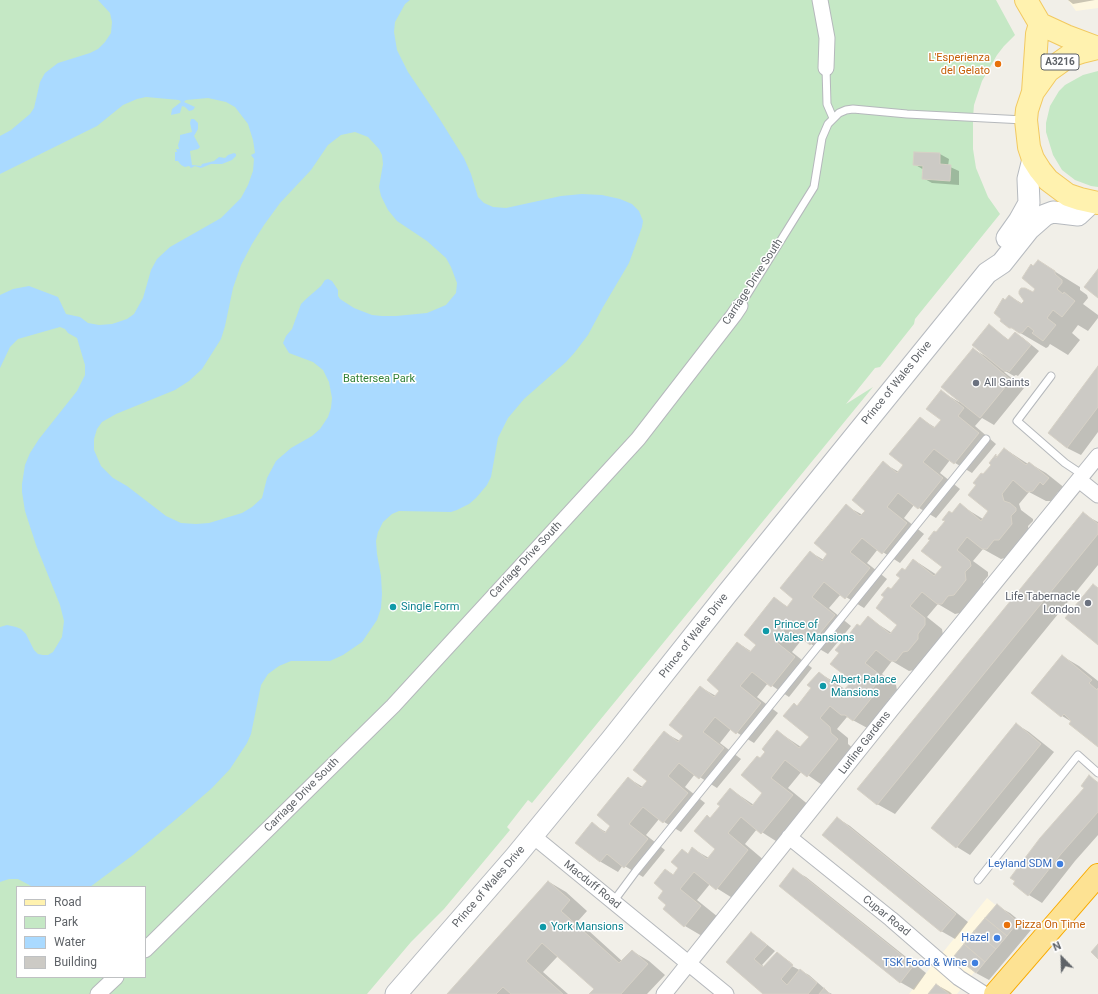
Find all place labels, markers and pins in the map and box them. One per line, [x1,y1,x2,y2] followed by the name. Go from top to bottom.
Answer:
[928,51,990,77] place label: L'Esperienza del Gelato
[993,59,1003,69] marker: L'Esperienza del Gelato
[984,376,1030,390] place label: All Saints
[971,378,981,388] marker: All Saints
[1005,590,1080,616] place label: Life Tabernacle London
[1083,598,1093,608] marker: Life Tabernacle London
[401,600,459,614] place label: Single Form
[388,602,398,612] marker: Single Form
[774,618,855,644] place label: Prince of Wales Mansions
[761,626,771,636] marker: Prince of Wales Mansions
[831,673,896,699] place label: Albert Palace Mansions
[818,681,828,691] marker: Albert Palace Mansions
[988,857,1052,871] place label: Leyland SDM
[1055,859,1065,869] marker: Leyland SDM
[1015,918,1085,932] place label: Pizza On Time
[551,920,624,934] place label: York Mansions
[1002,920,1012,930] marker: Pizza On Time
[538,922,548,932] marker: York Mansions
[961,931,989,945] place label: Hazel
[992,933,1002,943] marker: Hazel
[883,956,967,970] place label: TSK Food & Wine
[970,958,980,968] marker: TSK Food & Wine

